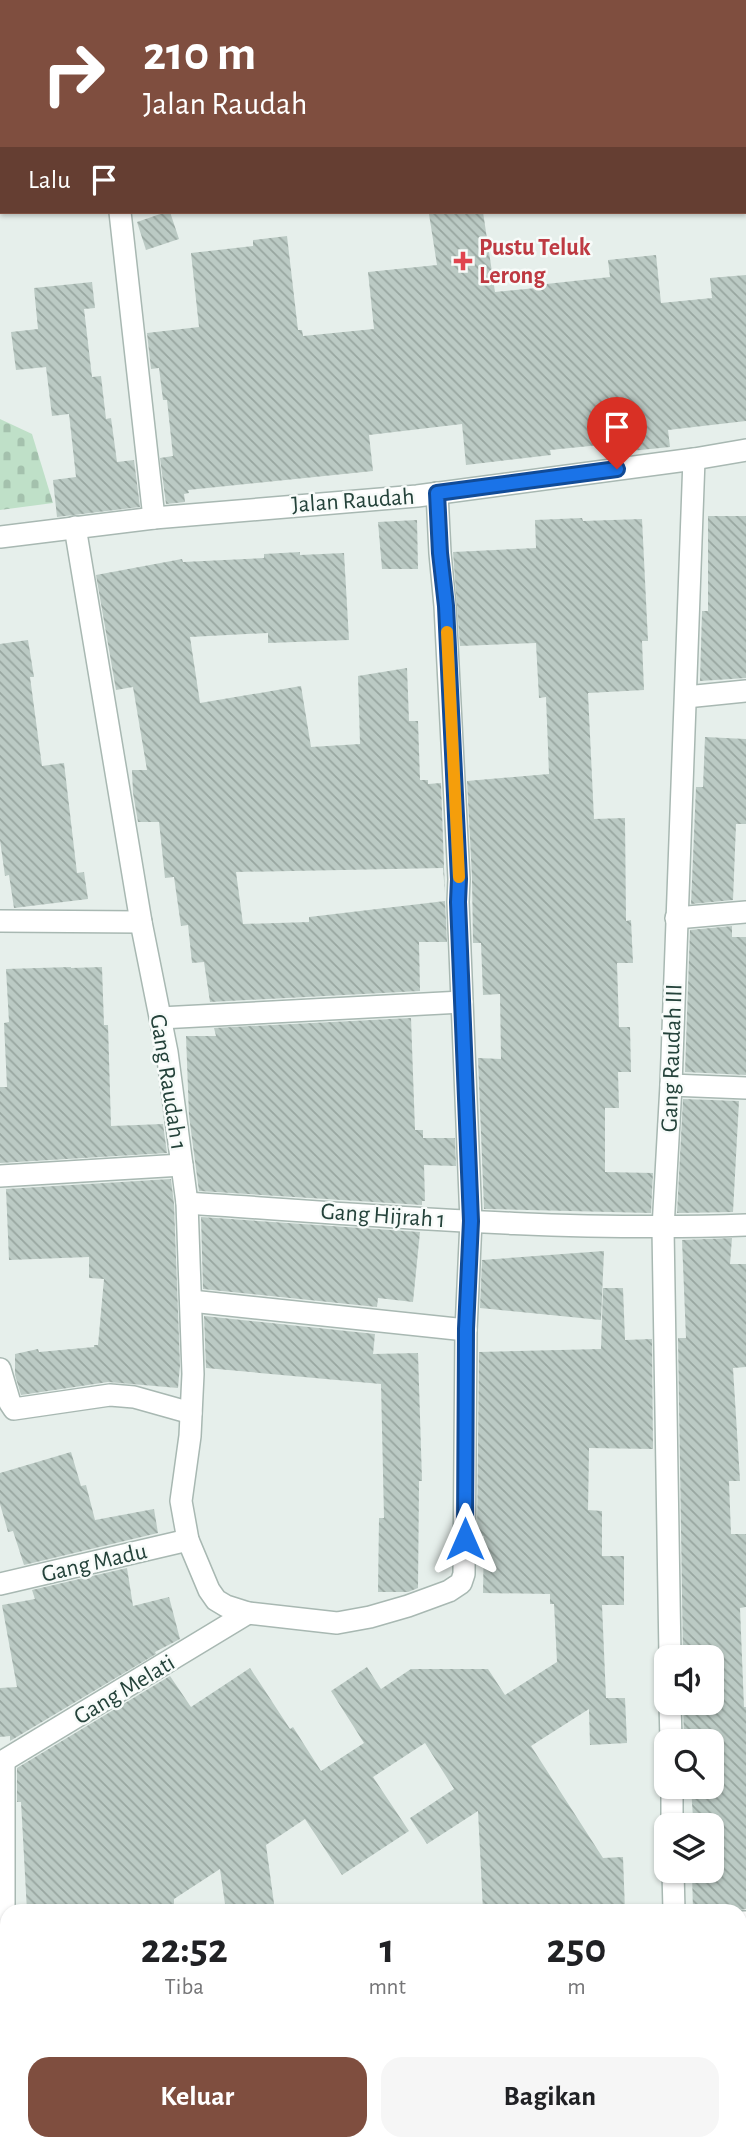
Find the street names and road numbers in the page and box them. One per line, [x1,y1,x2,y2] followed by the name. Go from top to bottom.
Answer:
[291,485,415,517] street label: Jalan Raudah
[657,983,687,1133] street label: Gang Raudah III
[145,1012,191,1152] street label: Gang Raudah 1
[320,1200,446,1232] street label: Gang Hijrah 1
[39,1539,149,1587] street label: Gang Madu
[70,1650,179,1729] street label: Gang Melati

